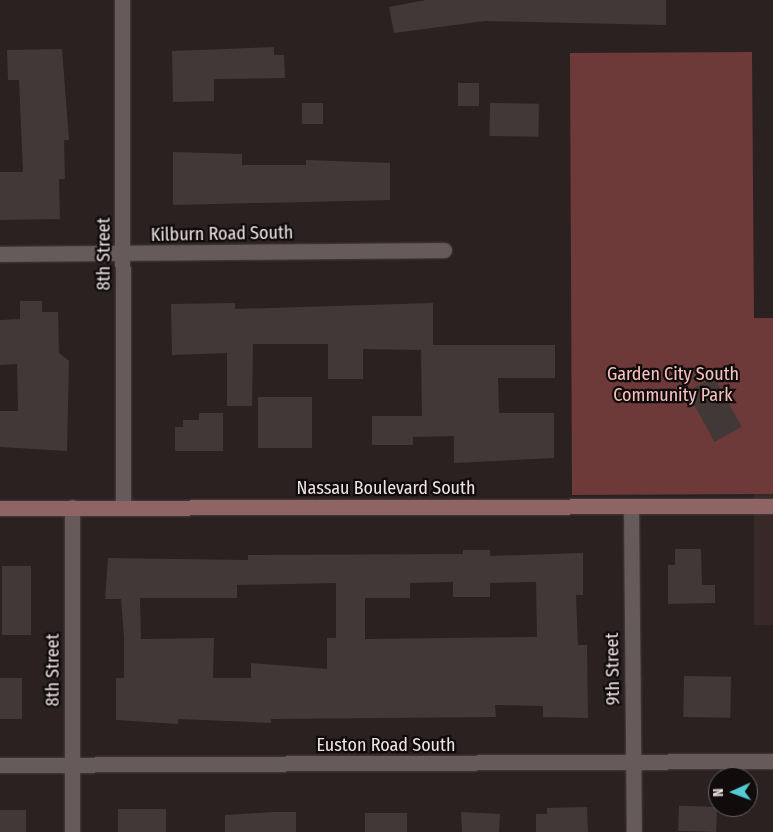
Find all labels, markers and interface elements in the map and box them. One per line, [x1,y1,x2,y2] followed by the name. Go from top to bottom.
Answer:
[93,218,115,290] street label: 8th Street
[151,222,293,246] street label: Kilburn Road South
[607,364,739,406] park label: Garden City South Community Park
[297,477,475,499] street label: Nassau Boulevard South
[602,633,624,705] street label: 9th Street
[42,634,64,706] street label: 8th Street
[317,734,455,756] street label: Euston Road South
[708,767,758,817] north arrow
[710,788,727,797] text: N

